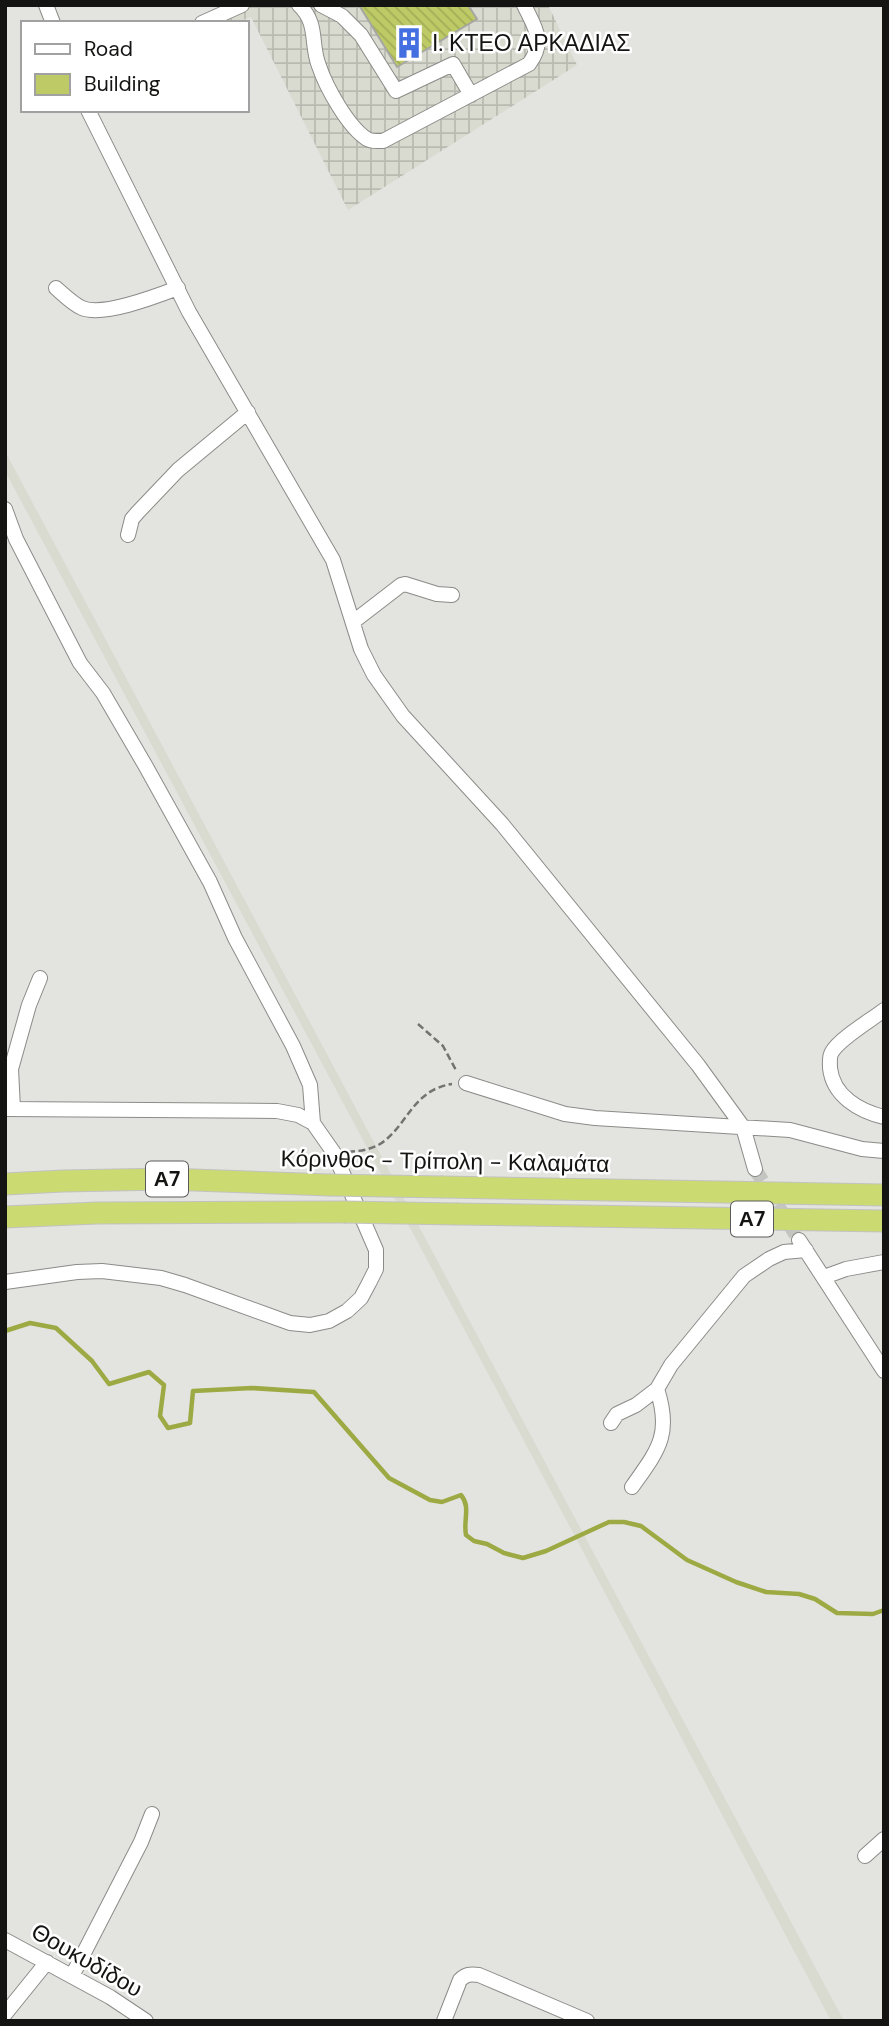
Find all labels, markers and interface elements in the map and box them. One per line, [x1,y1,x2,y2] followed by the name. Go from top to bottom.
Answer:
[21,21,248,112] legend
[392,26,426,60] building icon: Ι. ΚΤΕΟ ΑΡΚΑΔΙΑΣ
[432,28,630,58] place label: Ι. ΚΤΕΟ ΑΡΚΑΔΙΑΣ
[84,35,133,63] text: Road
[84,70,161,98] text: Building
[280,1143,610,1179] street label: Κόρινθος - Τρίπολη - Καλαμάτα
[146,1162,188,1196] road number: Α7
[731,1202,773,1236] road number: Α7
[26,1916,148,2004] street label: Θουκυδίδου

